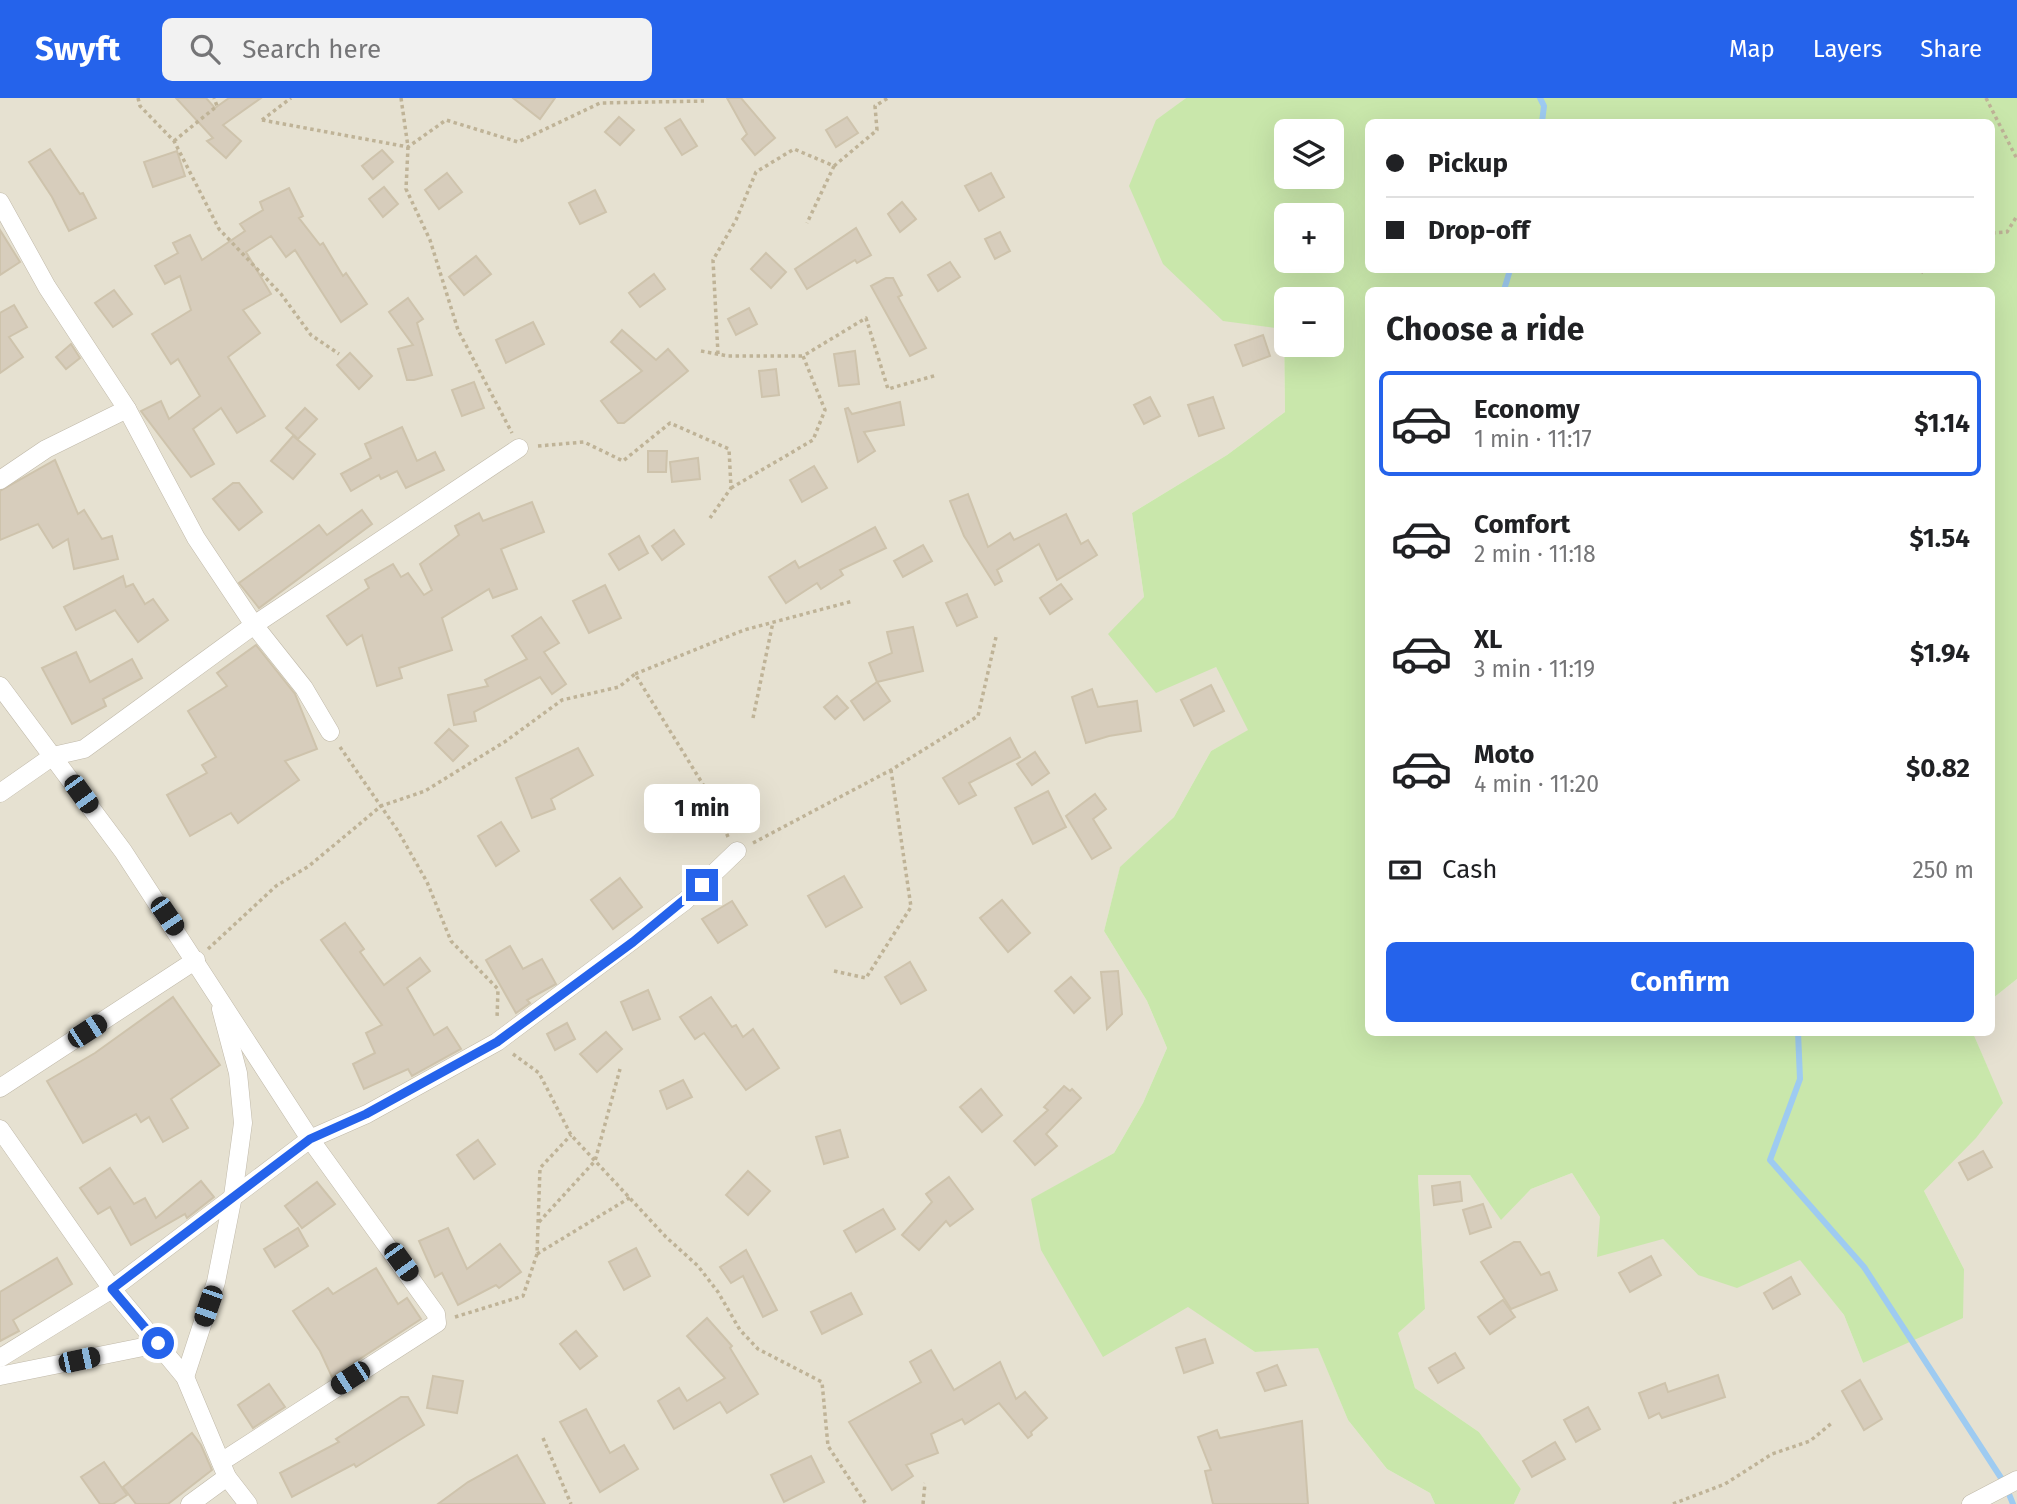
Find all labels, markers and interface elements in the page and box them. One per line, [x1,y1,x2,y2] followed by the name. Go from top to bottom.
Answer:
[162,18,652,81] search box
[35,29,120,69] text: Swyft
[186,30,224,68] icon: search
[242,34,381,65] text: Search here
[1729,35,1775,63] text: Map
[1813,35,1882,63] text: Layers
[1920,35,1982,63] text: Share
[1274,119,1344,357] map controls
[1274,119,1344,189] button: layers
[1428,148,1508,179] text: Pickup
[1274,203,1344,273] button: +
[1428,215,1530,246] text: Drop-off
[1274,287,1344,357] button: −
[1386,310,1584,348] text: Choose a ride
[1390,392,1453,455] icon: car
[1474,394,1580,425] text: Economy
[1914,408,1970,439] text: $1.14
[1474,425,1592,453] text: 1 min · 11:17
[1390,507,1453,570] icon: car
[1474,509,1570,540] text: Comfort
[1909,523,1970,554] text: $1.54
[1474,540,1596,568] text: 2 min · 11:18
[1390,622,1453,685] icon: car
[1474,624,1502,655] text: XL
[1910,638,1970,669] text: $1.94
[1474,655,1595,683] text: 3 min · 11:19
[1390,737,1453,800] icon: car
[1474,739,1534,770] text: Moto
[1906,753,1970,784] text: $0.82
[1474,770,1599,798] text: 4 min · 11:20
[61,771,102,817] car
[644,784,760,832] callout: 1 min
[674,794,730,822] text: 1 min
[1386,851,1424,889] icon: cash
[1442,854,1498,885] text: Cash
[1912,856,1974,884] text: 250 m
[686,869,718,901] route end
[147,893,188,939] car
[1386,942,1974,1022] button: Confirm
[64,1011,111,1051] car
[381,1239,422,1285] car
[192,1283,225,1329] car
[142,1327,174,1359] route start
[57,1345,102,1375] car
[327,1358,374,1398] car

